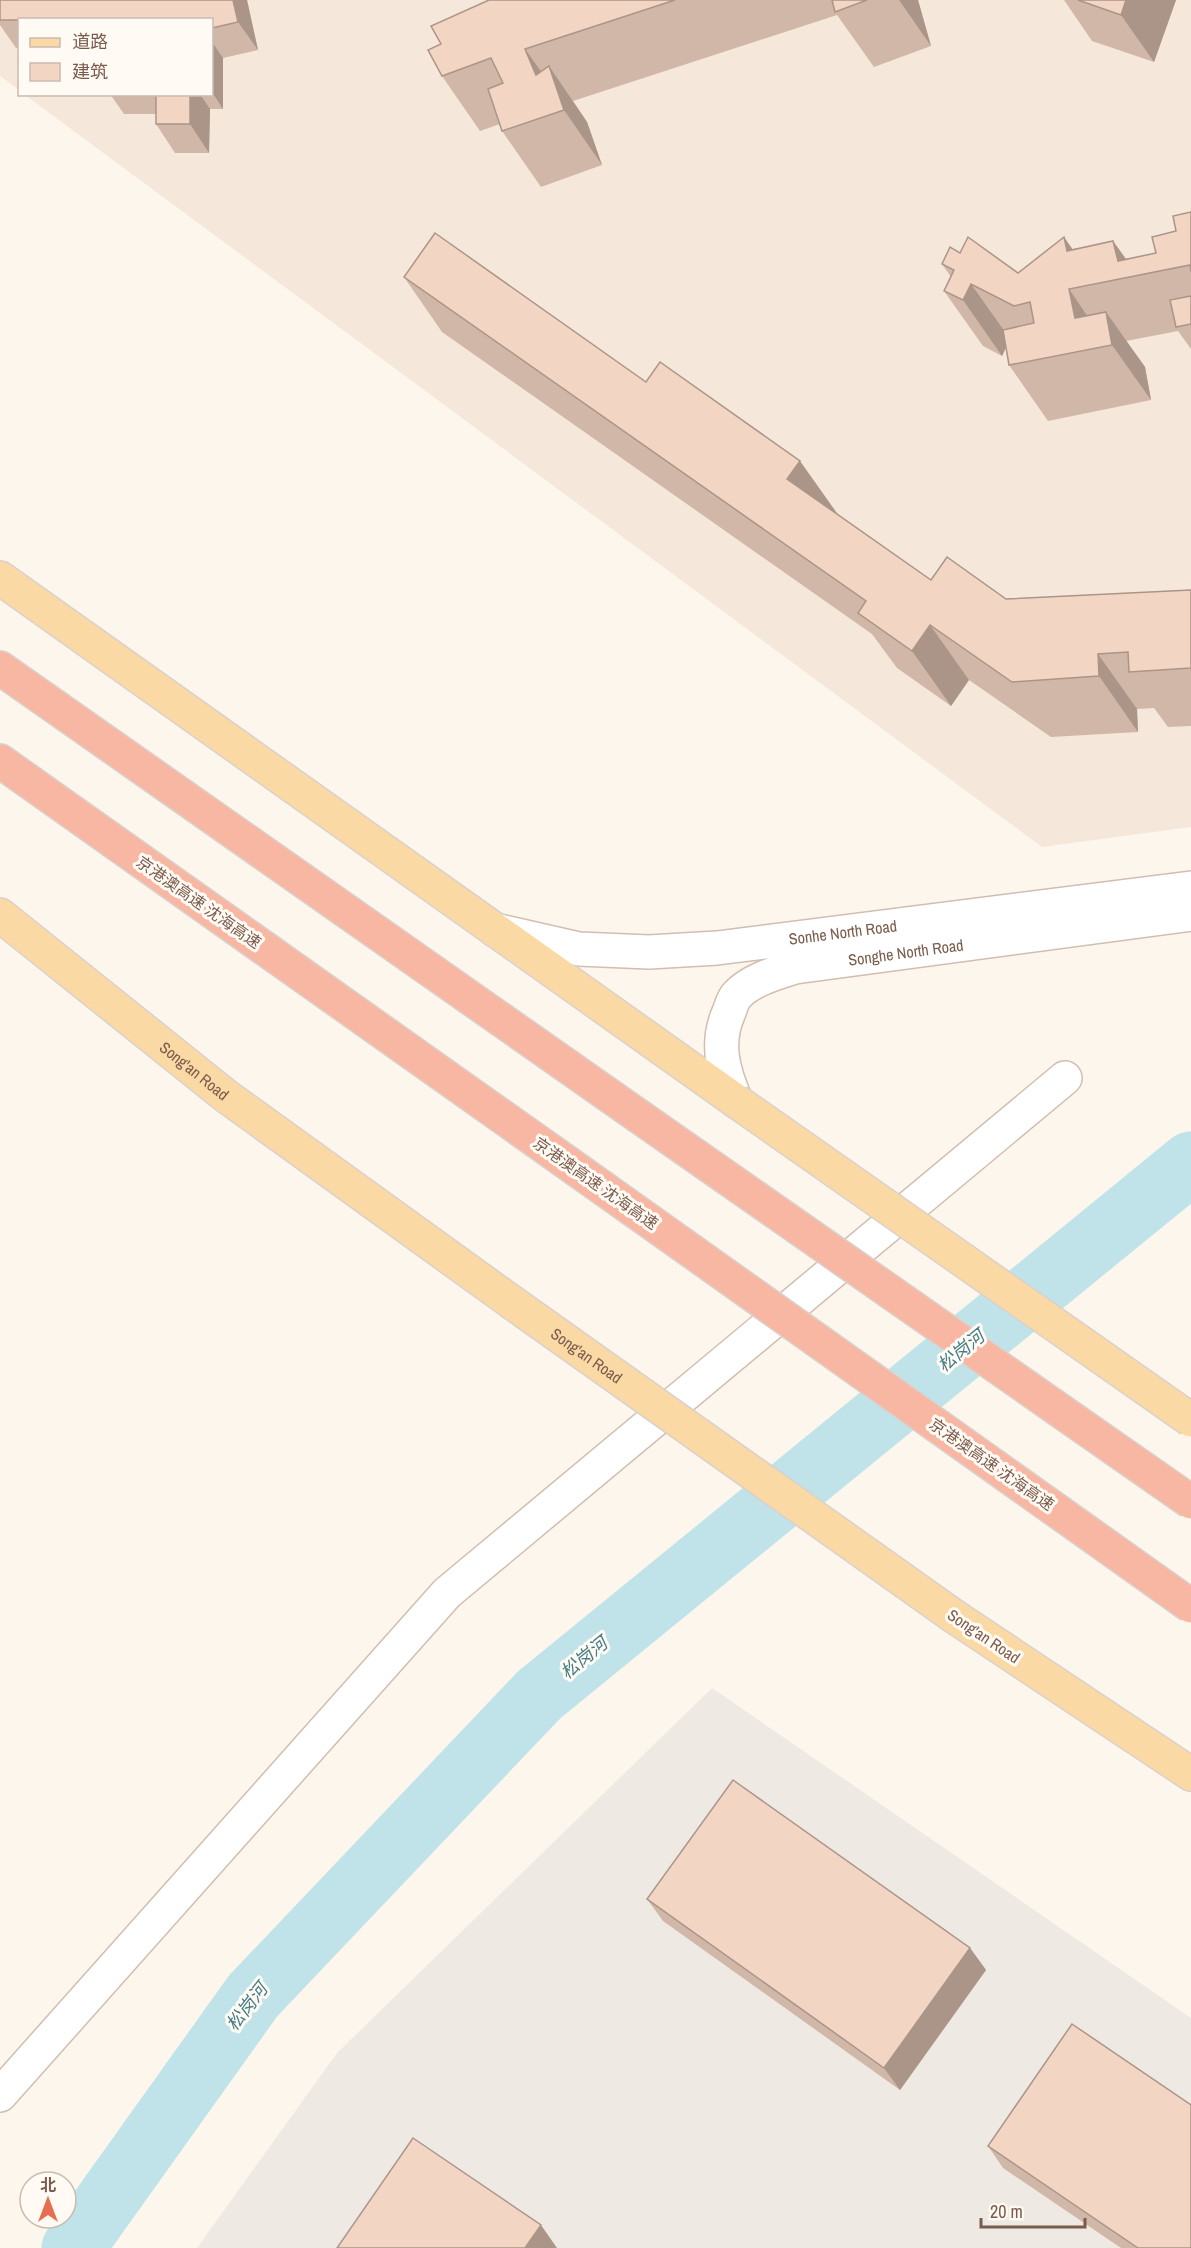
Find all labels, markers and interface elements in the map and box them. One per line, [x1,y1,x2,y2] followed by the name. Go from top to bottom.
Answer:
[18,18,213,96] legend
[72,29,108,54] text: 道路
[72,59,108,84] text: 建筑
[132,851,266,953] street label: 京港澳高速 沈海高速
[787,914,898,950] street label: Sonhe North Road
[847,934,965,971] street label: Songhe North Road
[155,1036,234,1105] street label: Song'an Road
[529,1132,663,1234] street label: 京港澳高速 沈海高速
[547,1322,627,1388] street label: Song'an Road
[932,1322,992,1377] water label: 松岗河
[925,1413,1059,1515] street label: 京港澳高速 沈海高速
[944,1604,1024,1668] street label: Song'an Road
[555,1629,615,1684] water label: 松岗河
[220,1975,275,2036] water label: 松岗河
[18,2170,78,2230] north arrow
[40,2174,56,2196] text: 北
[981,2191,1084,2229] scale bar
[990,2199,1023,2224] text: 20 m

